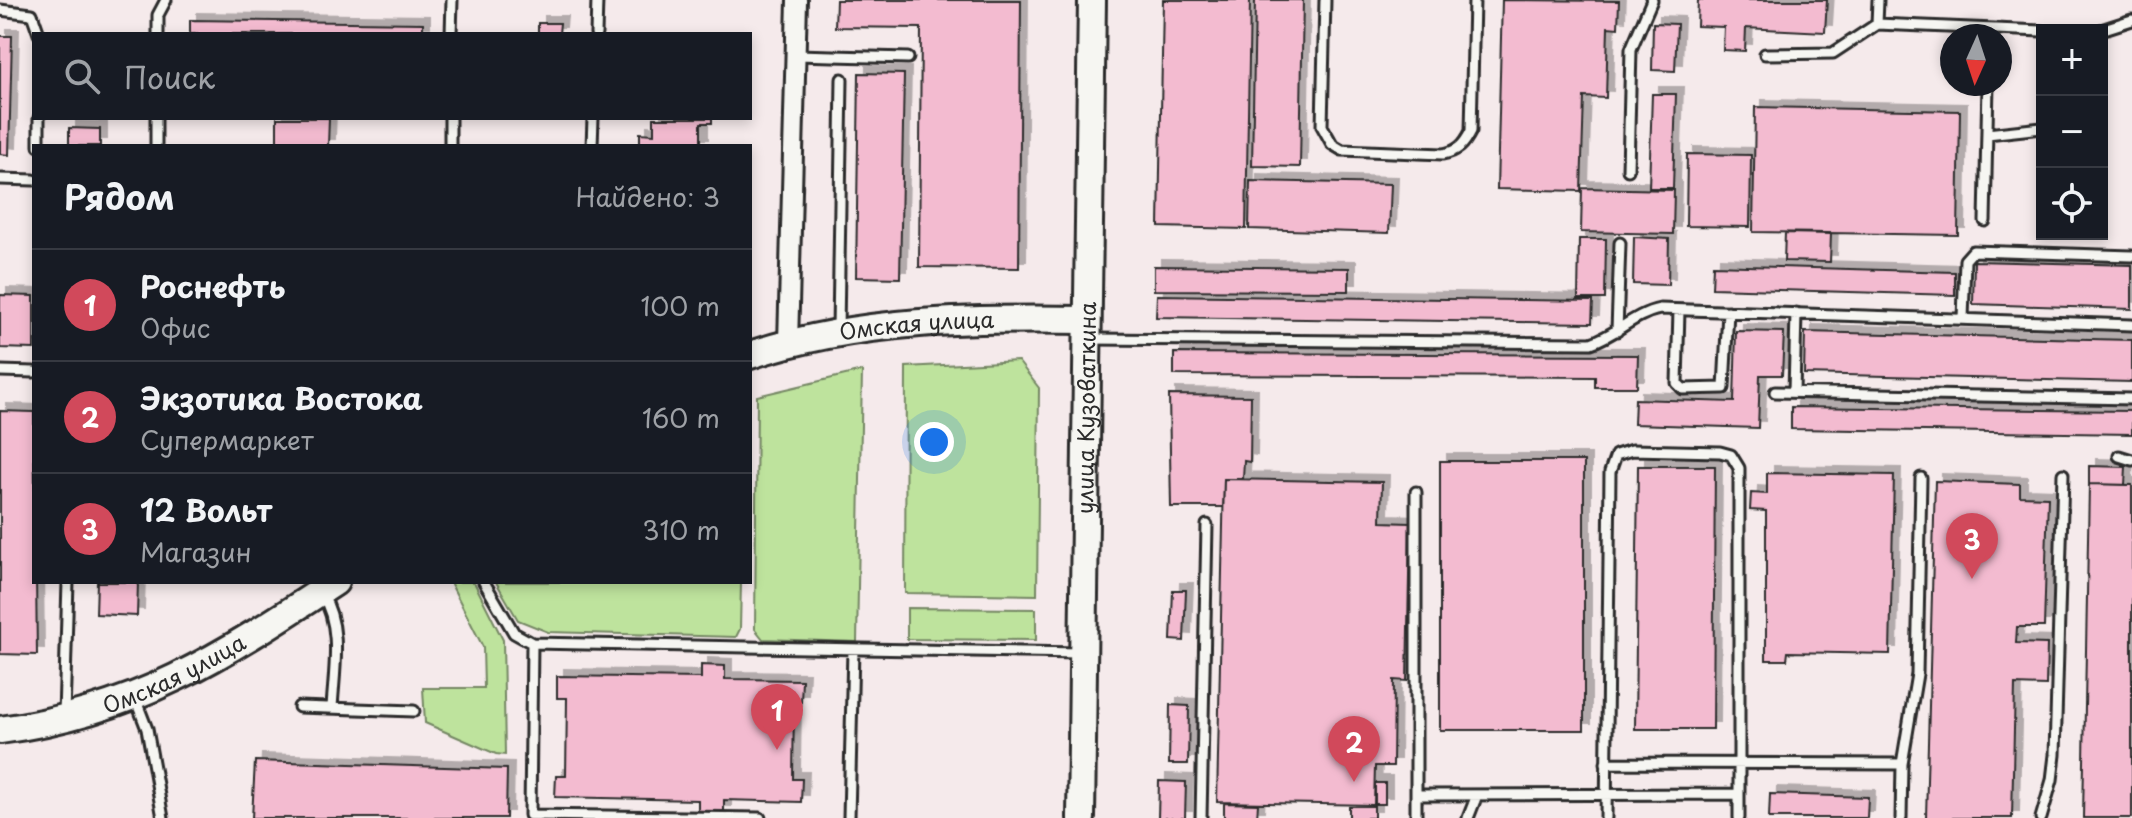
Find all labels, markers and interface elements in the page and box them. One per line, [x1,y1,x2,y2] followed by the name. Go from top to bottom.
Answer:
[1940,24,2012,96] north arrow
[2036,24,2108,240] map controls
[2036,24,2108,96] button: +
[32,32,752,120] search box
[60,54,104,98] icon: search
[124,54,215,99] text: Поиск
[2036,96,2108,168] button: −
[2036,168,2108,240] button: locate
[64,170,175,222] text: Рядом
[576,177,720,216] text: Найдено: 3
[140,263,285,308] text: Роснефть
[84,286,96,325] text: 1
[640,286,720,325] text: 100 m
[1067,301,1103,514] street label: улица Кузоваткина
[837,302,995,348] street label: Омская улица
[140,308,210,347] text: Офис
[140,375,423,420] text: Экзотика Востока
[81,398,99,437] text: 2
[642,398,720,437] text: 160 m
[140,420,314,459] text: Супермаркет
[914,422,954,462] your location
[140,487,272,532] text: 12 Вольт
[81,510,99,549] text: 3
[642,510,720,549] text: 310 m
[1946,513,1998,579] pin: 3
[140,532,251,571] text: Магазин
[98,625,251,721] street label: Омская улица
[751,684,803,750] pin: 1
[1328,716,1380,782] pin: 2

